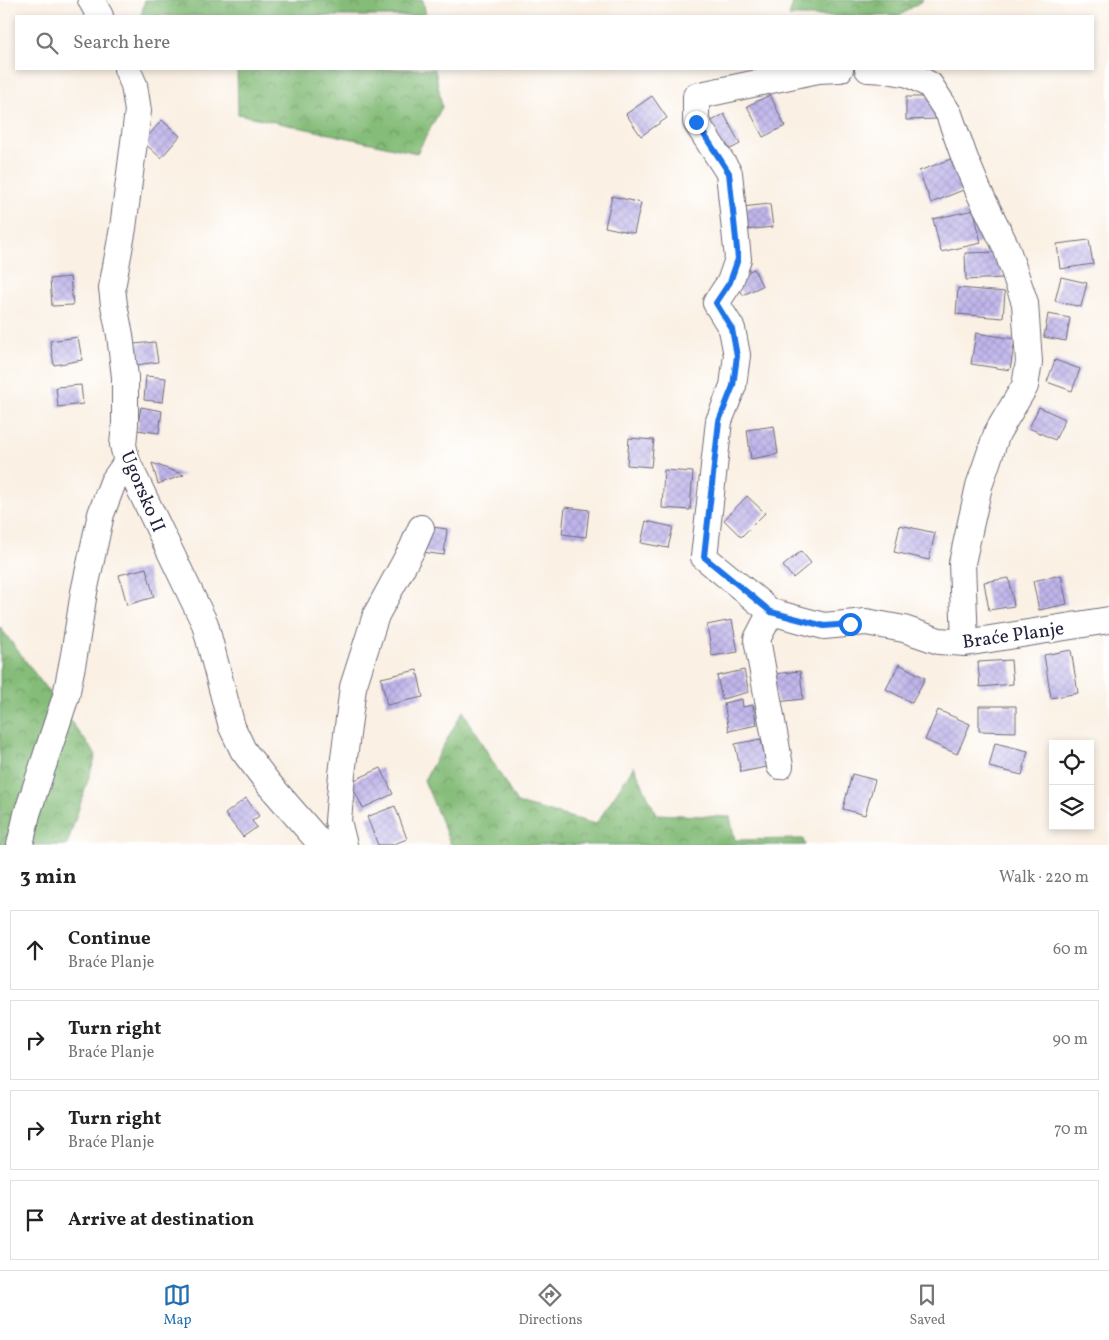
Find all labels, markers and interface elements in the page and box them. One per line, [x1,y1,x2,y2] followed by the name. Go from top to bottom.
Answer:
[15,15,1094,70] search box
[33,29,61,57] icon: search
[73,30,170,56] text: Search here
[685,111,708,134] route end
[113,447,171,537] street label: Ugorsko II
[839,613,862,636] route start
[961,616,1066,656] street label: Braće Planje
[1049,740,1094,830] map controls
[1049,740,1094,785] button: locate
[1049,785,1094,830] button: layers
[20,863,76,892] text: 3 min
[999,867,1089,889] text: Walk · 220 m
[68,926,151,952] text: Continue
[21,936,49,964] icon: ahead
[1053,939,1088,961] text: 60 m
[68,952,154,974] text: Braće Planje
[68,1016,161,1042] text: Turn right
[21,1026,49,1054] icon: right
[1052,1029,1088,1051] text: 90 m
[68,1042,154,1064] text: Braće Planje
[68,1106,161,1132] text: Turn right
[21,1116,49,1144] icon: right
[1054,1119,1088,1141] text: 70 m
[68,1132,154,1154] text: Braće Planje
[21,1206,49,1234] icon: arrive
[68,1207,254,1233] text: Arrive at destination
[163,1281,191,1330] tab: Map
[518,1281,583,1330] tab: Directions
[909,1281,946,1330] tab: Saved

